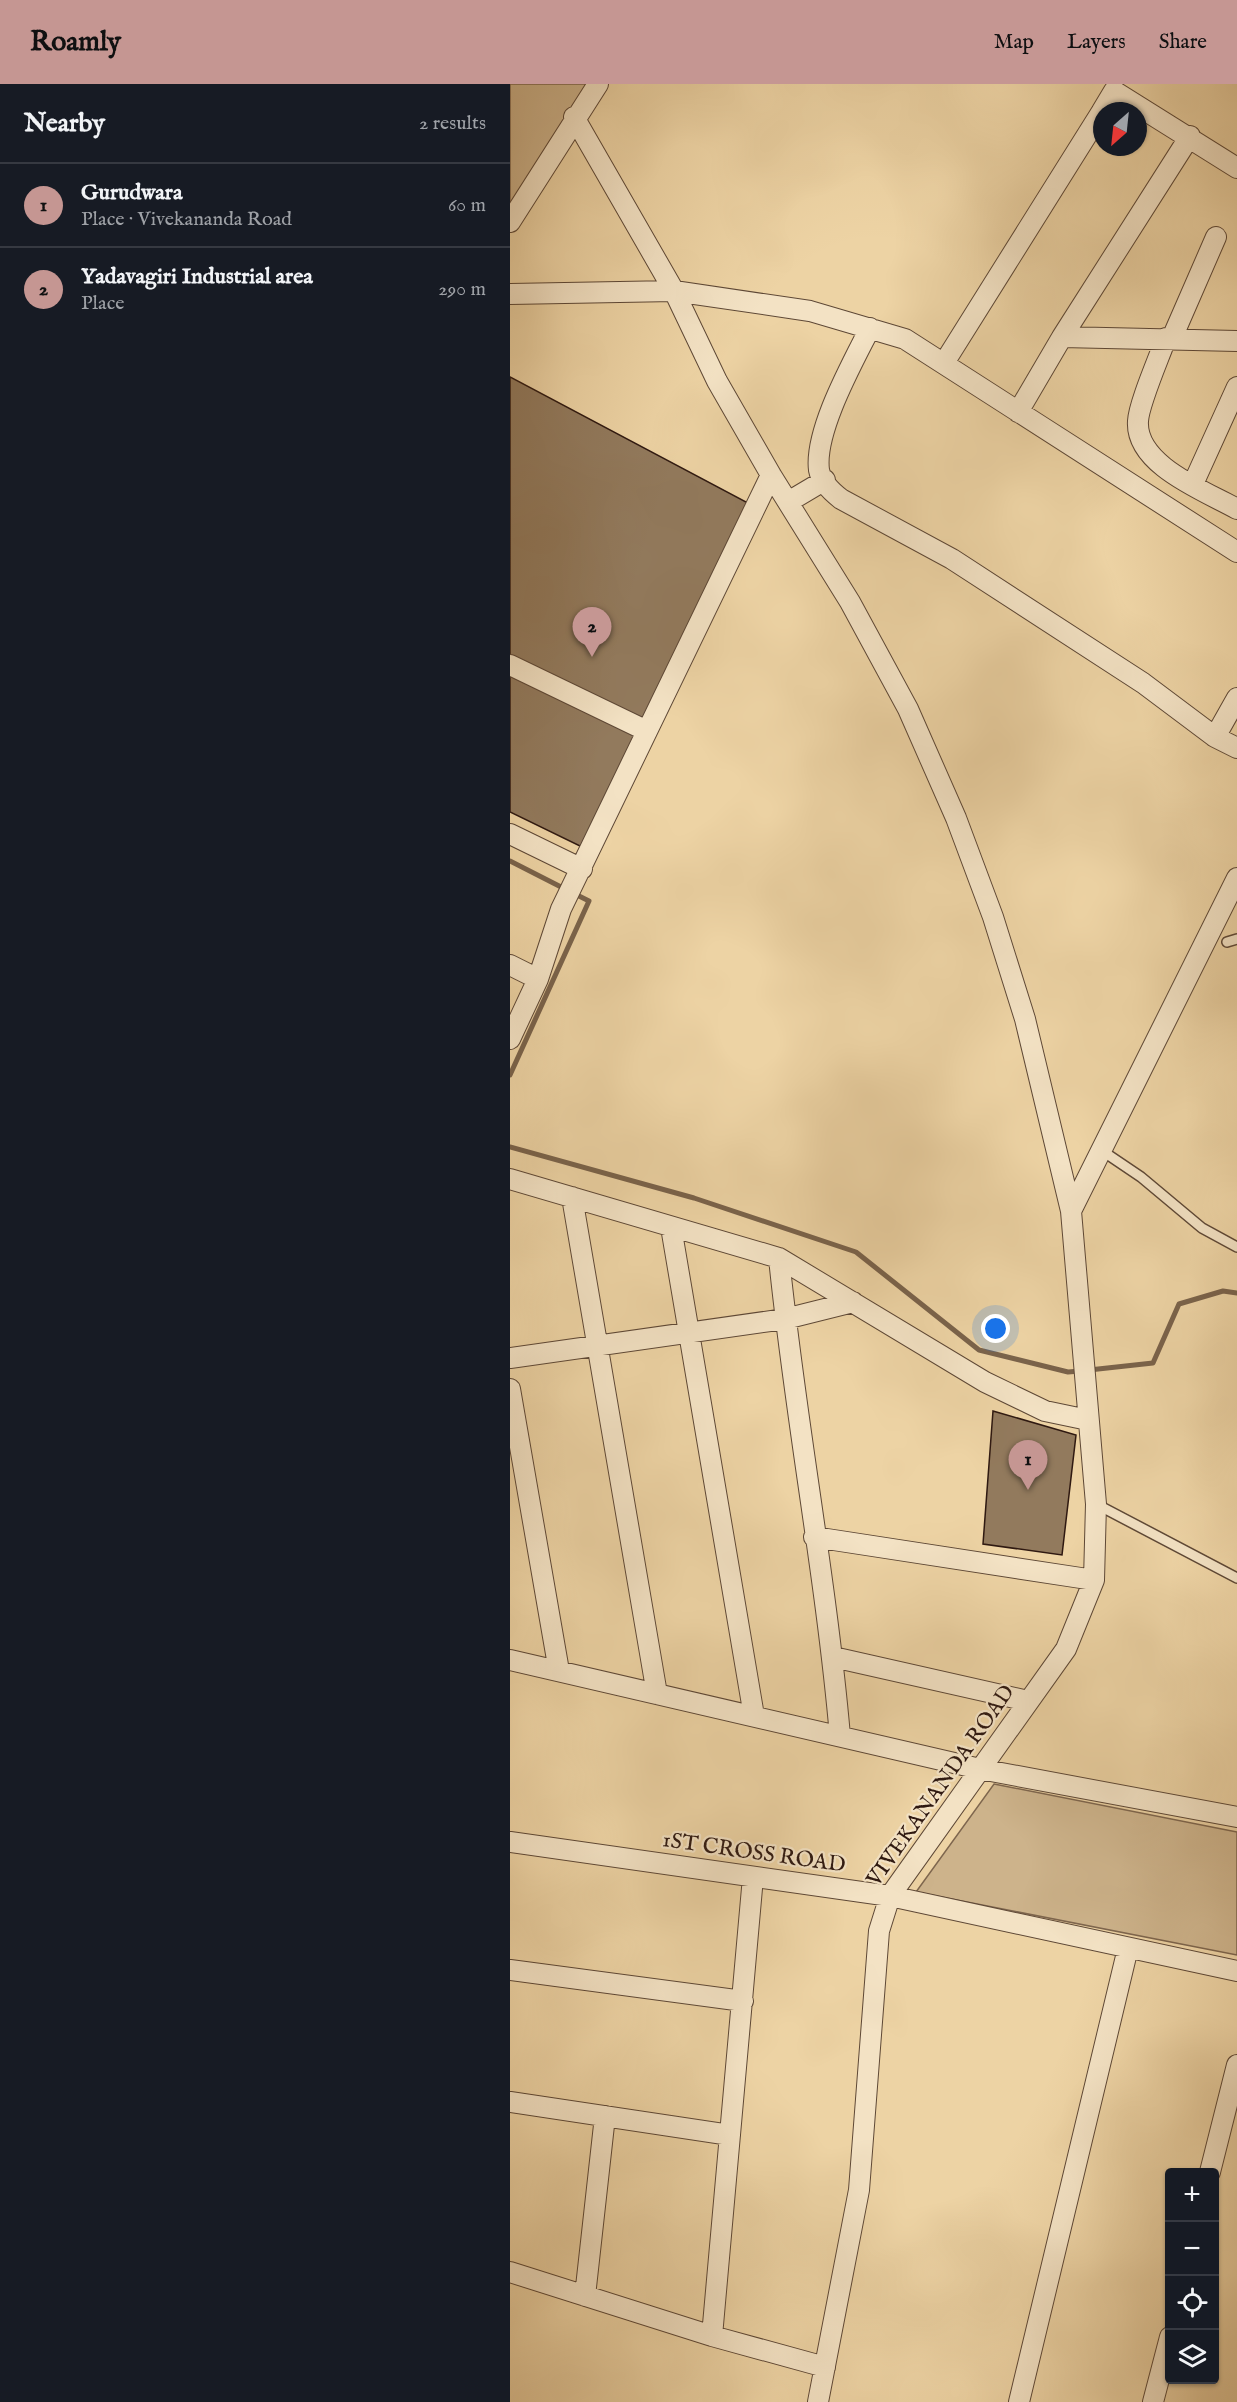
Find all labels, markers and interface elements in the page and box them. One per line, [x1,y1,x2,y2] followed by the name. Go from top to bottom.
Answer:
[30,25,121,60] text: Roamly
[994,29,1034,56] text: Map
[1067,29,1126,56] text: Layers
[1159,29,1207,56] text: Share
[1093,102,1147,156] north arrow
[24,107,105,140] text: Nearby
[419,111,486,136] text: 2 results
[81,179,182,207] text: Gurudwara
[40,193,47,218] text: 1
[448,193,486,218] text: 60 m
[81,207,292,232] text: Place · Vivekananda Road
[81,263,313,291] text: Yadavagiri Industrial area
[39,277,48,302] text: 2
[438,277,486,302] text: 290 m
[81,291,124,316] text: Place
[572,608,611,657] pin: 2
[981,1314,1010,1343] your location
[1008,1440,1048,1490] pin: 1
[860,1680,1021,1893] street label: VIVEKANANDA ROAD
[661,1826,847,1880] street label: 1ST CROSS ROAD
[1165,2168,1219,2384] map controls
[1165,2168,1219,2222] button: +
[1165,2222,1219,2276] button: −
[1165,2276,1219,2330] button: locate
[1165,2330,1219,2384] button: layers

